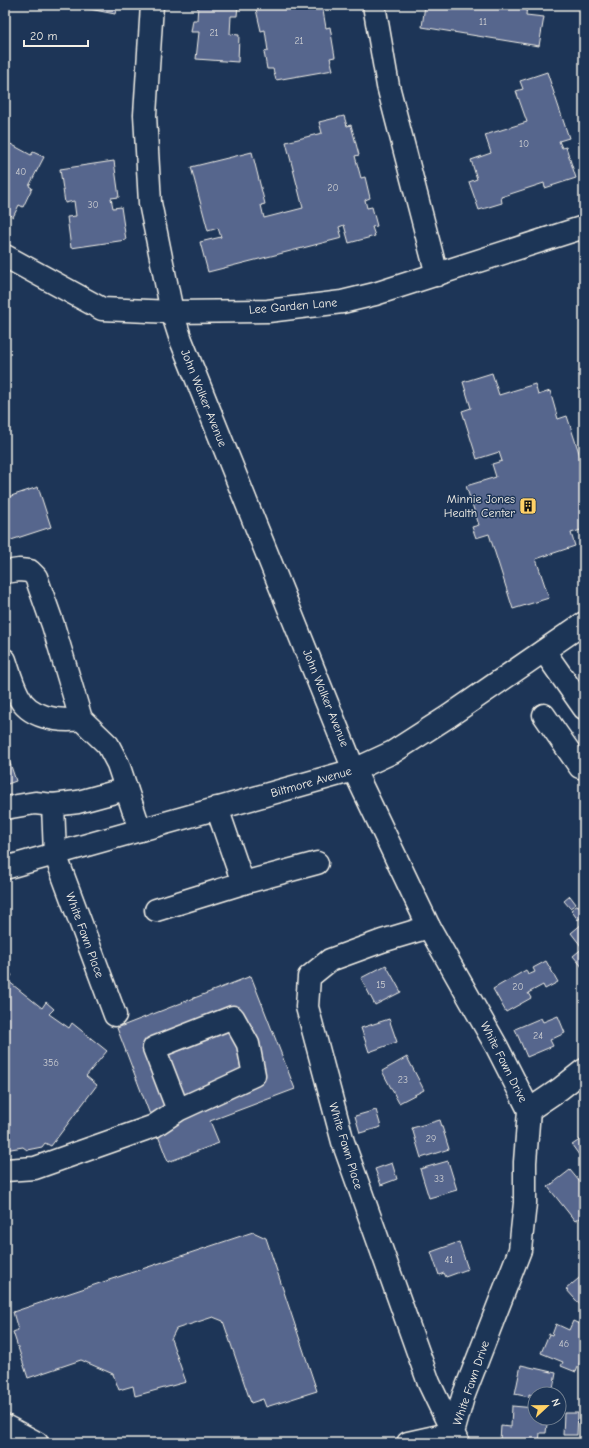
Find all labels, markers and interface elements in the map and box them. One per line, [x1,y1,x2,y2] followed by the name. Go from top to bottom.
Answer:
[479,16,487,28] house number: 11
[24,22,88,48] scale bar
[209,27,219,39] house number: 21
[30,29,58,43] text: 20 m
[294,35,304,47] house number: 21
[519,138,529,150] house number: 10
[16,166,26,178] house number: 40
[327,182,339,194] house number: 20
[87,199,99,211] house number: 30
[248,295,338,317] street label: Lee Garden Lane
[178,347,230,449] street label: John Walker Avenue
[444,492,515,520] place label: Minnie Jones Health Center
[518,496,538,516] building icon: Minnie Jones Health Center
[300,647,352,749] street label: John Walker Avenue
[269,764,353,800] street label: Biltmore Avenue
[63,890,107,980] street label: White Fawn Place
[376,979,386,991] house number: 15
[512,981,524,993] house number: 20
[478,1019,530,1105] street label: White Fawn Drive
[533,1030,543,1042] house number: 24
[43,1057,59,1069] house number: 356
[398,1074,408,1086] house number: 23
[326,1101,366,1191] street label: White Fawn Place
[426,1133,436,1145] house number: 29
[434,1173,444,1185] house number: 33
[445,1254,453,1266] house number: 41
[559,1338,569,1350] house number: 46
[450,1339,492,1427] street label: White Fawn Drive
[527,1386,567,1426] north arrow
[548,1397,563,1408] text: N

